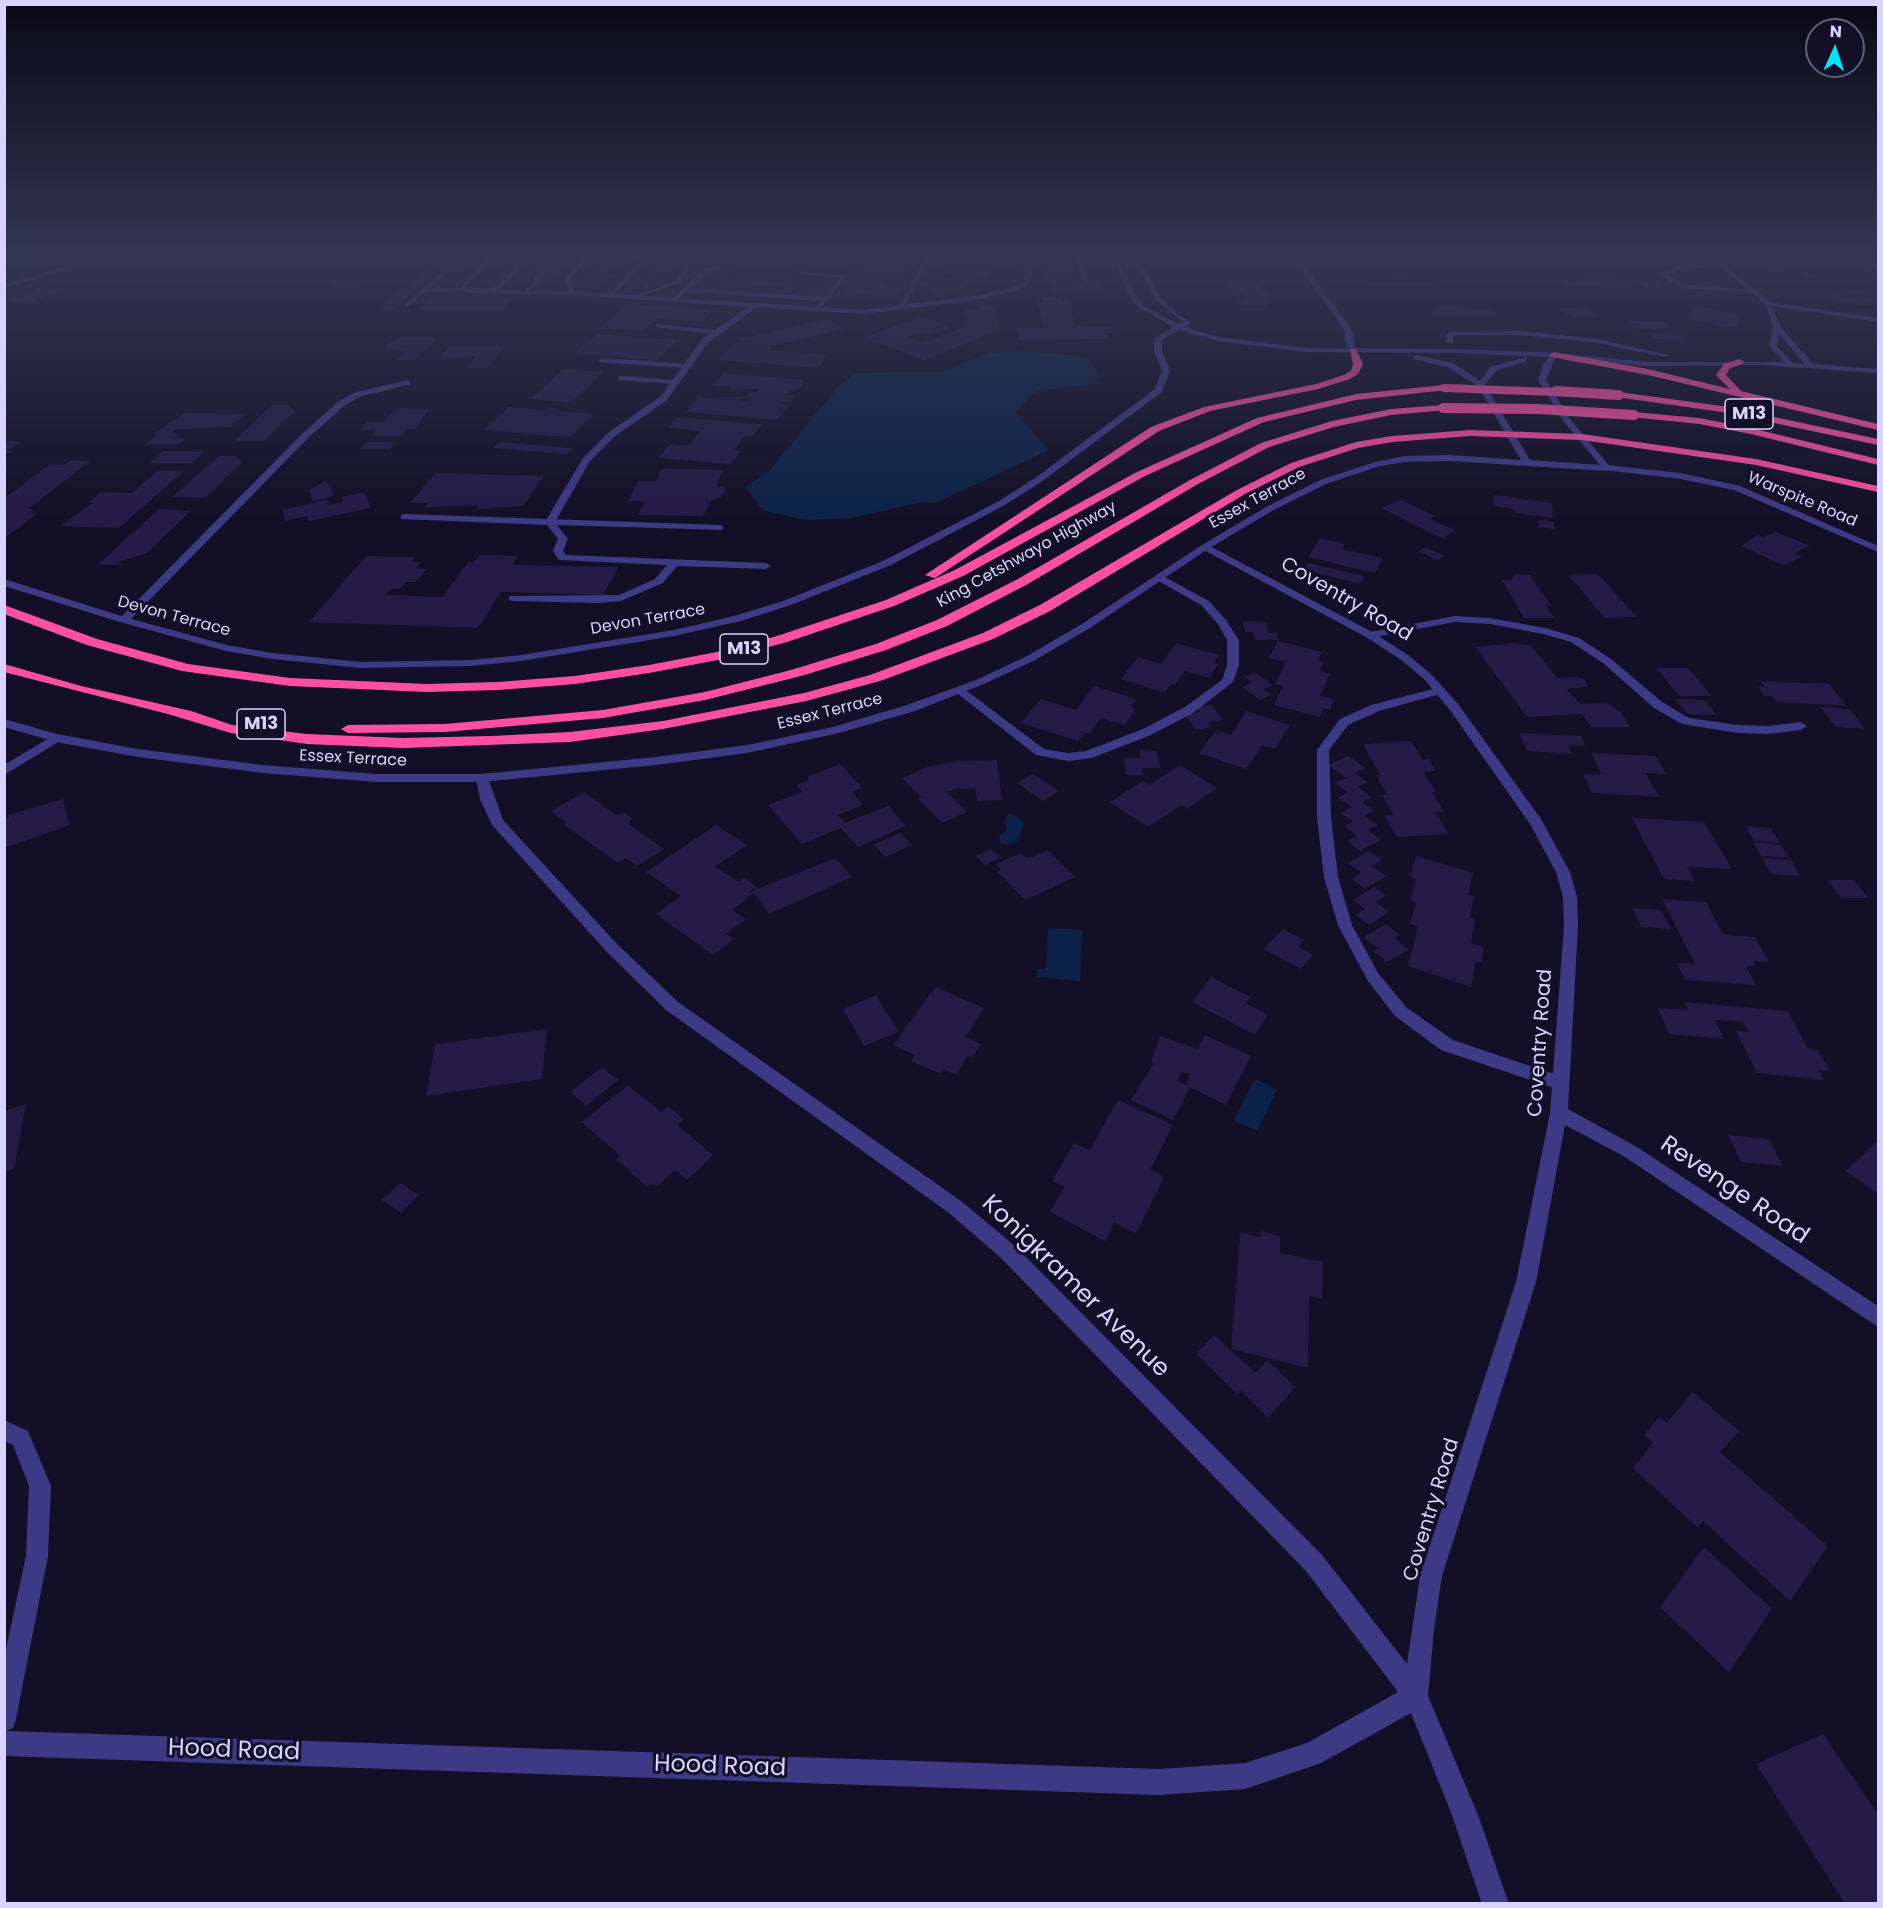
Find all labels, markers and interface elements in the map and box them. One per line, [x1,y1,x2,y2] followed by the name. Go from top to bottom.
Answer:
[1805,18,1865,78] north arrow
[1829,20,1842,43] text: N
[1725,399,1773,429] road number: M13
[1206,464,1310,534] street label: Essex Terrace
[1744,468,1860,532] street label: Warspite Road
[934,498,1120,612] street label: King Cetshwayo Highway
[1276,553,1416,647] street label: Coventry Road
[116,593,232,641] street label: Devon Terrace
[589,600,707,640] street label: Devon Terrace
[720,634,768,664] road number: M13
[775,690,885,734] street label: Essex Terrace
[237,709,285,739] road number: M13
[299,747,407,771] street label: Essex Terrace
[1524,968,1558,1118] street label: Coventry Road
[1654,1131,1814,1251] street label: Revenge Road
[975,1190,1175,1384] street label: Konigkramer Avenue
[1399,1436,1465,1584] street label: Coventry Road
[167,1734,301,1768] street label: Hood Road
[653,1750,787,1784] street label: Hood Road

